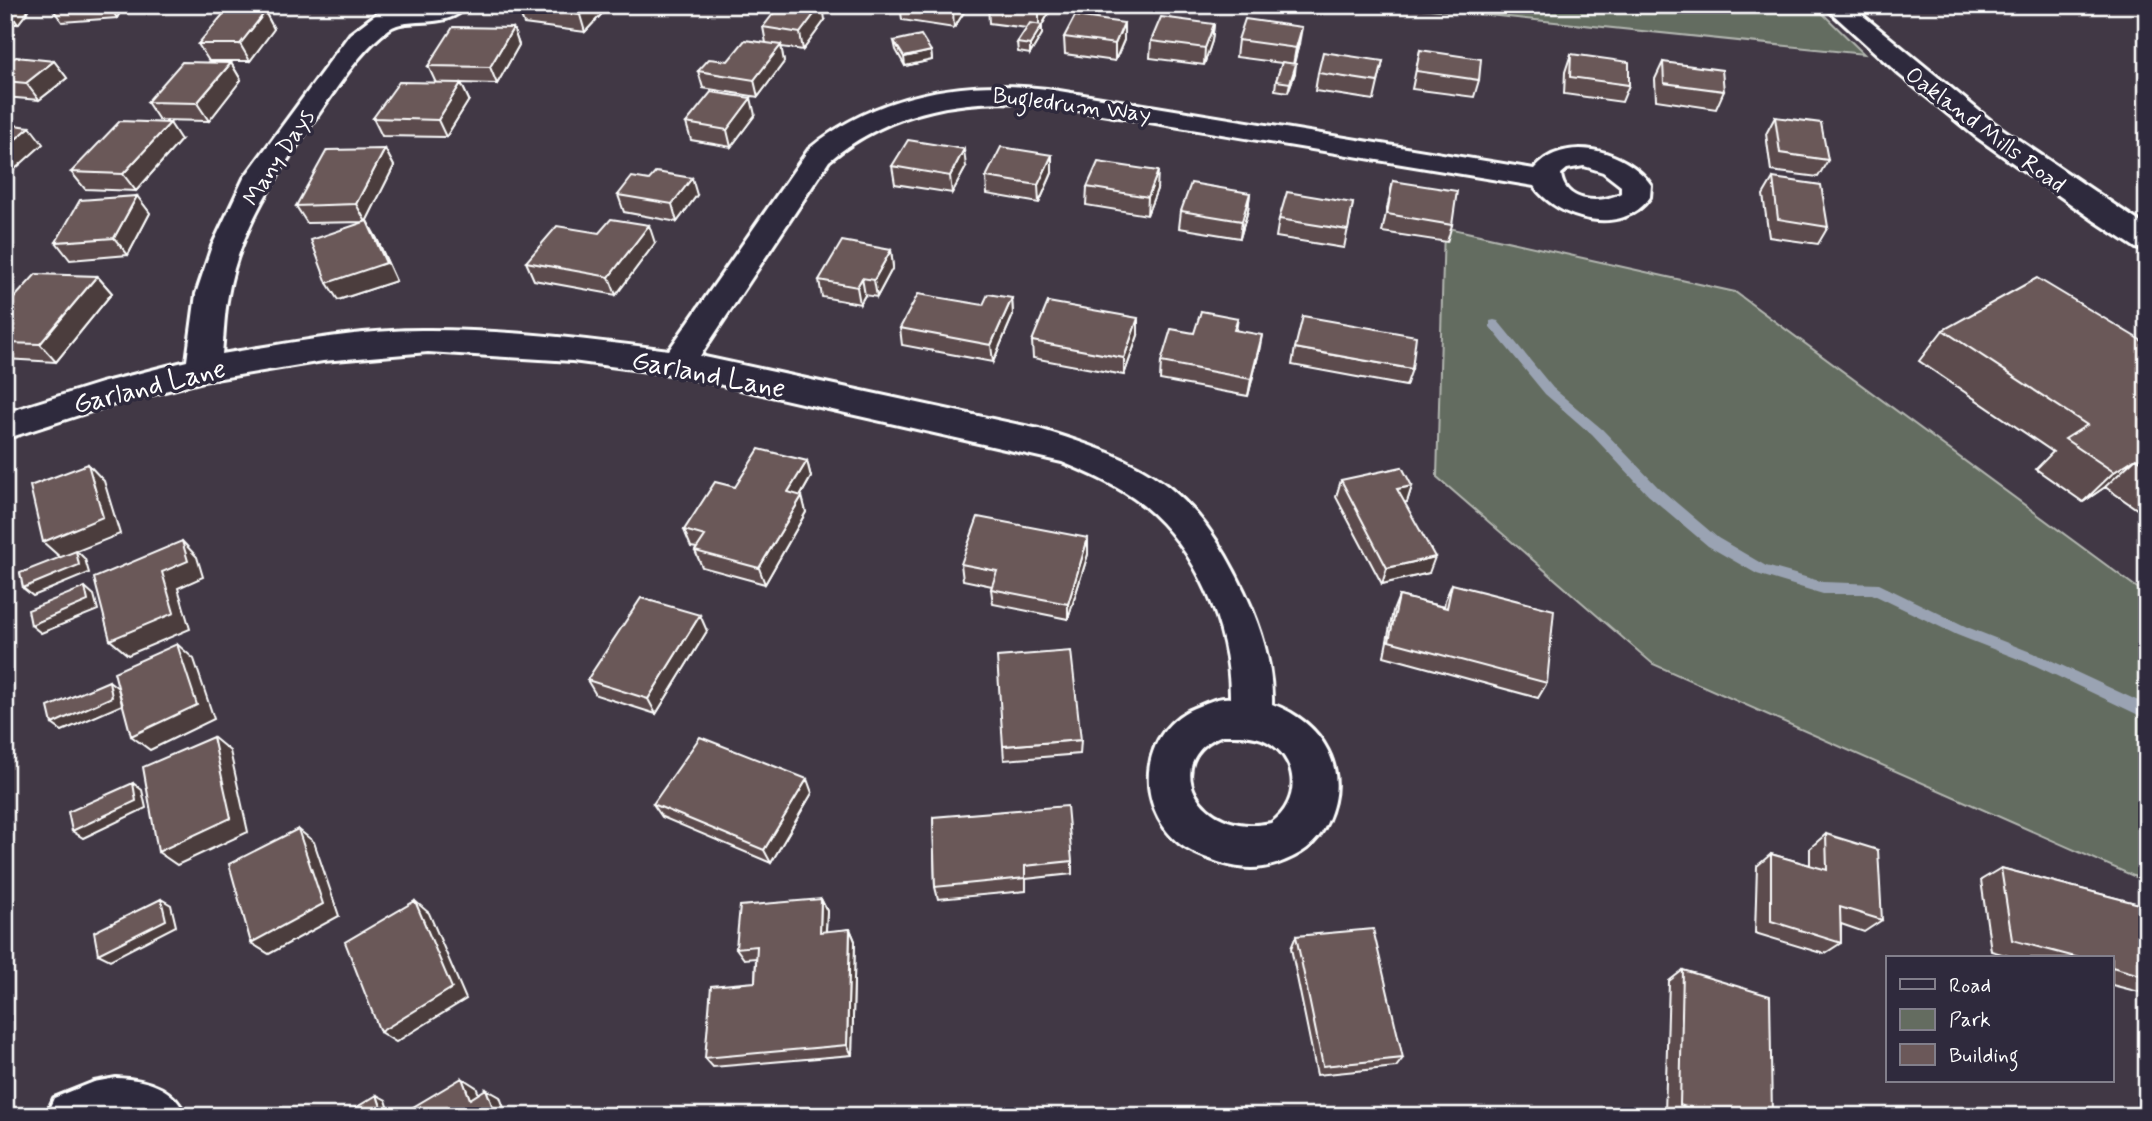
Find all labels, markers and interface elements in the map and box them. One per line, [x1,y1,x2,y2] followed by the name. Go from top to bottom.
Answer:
[1899,60,2071,201] street label: Oakland Mills Road
[991,81,1153,133] street label: Bugledrum Way
[237,104,322,212] street label: Many Days
[628,342,789,409] street label: Garland Lane
[69,351,230,424] street label: Garland Lane
[1886,956,2114,1082] legend
[1949,972,1991,1000] text: Road
[1949,1006,1991,1034] text: Park
[1949,1042,2019,1072] text: Building

